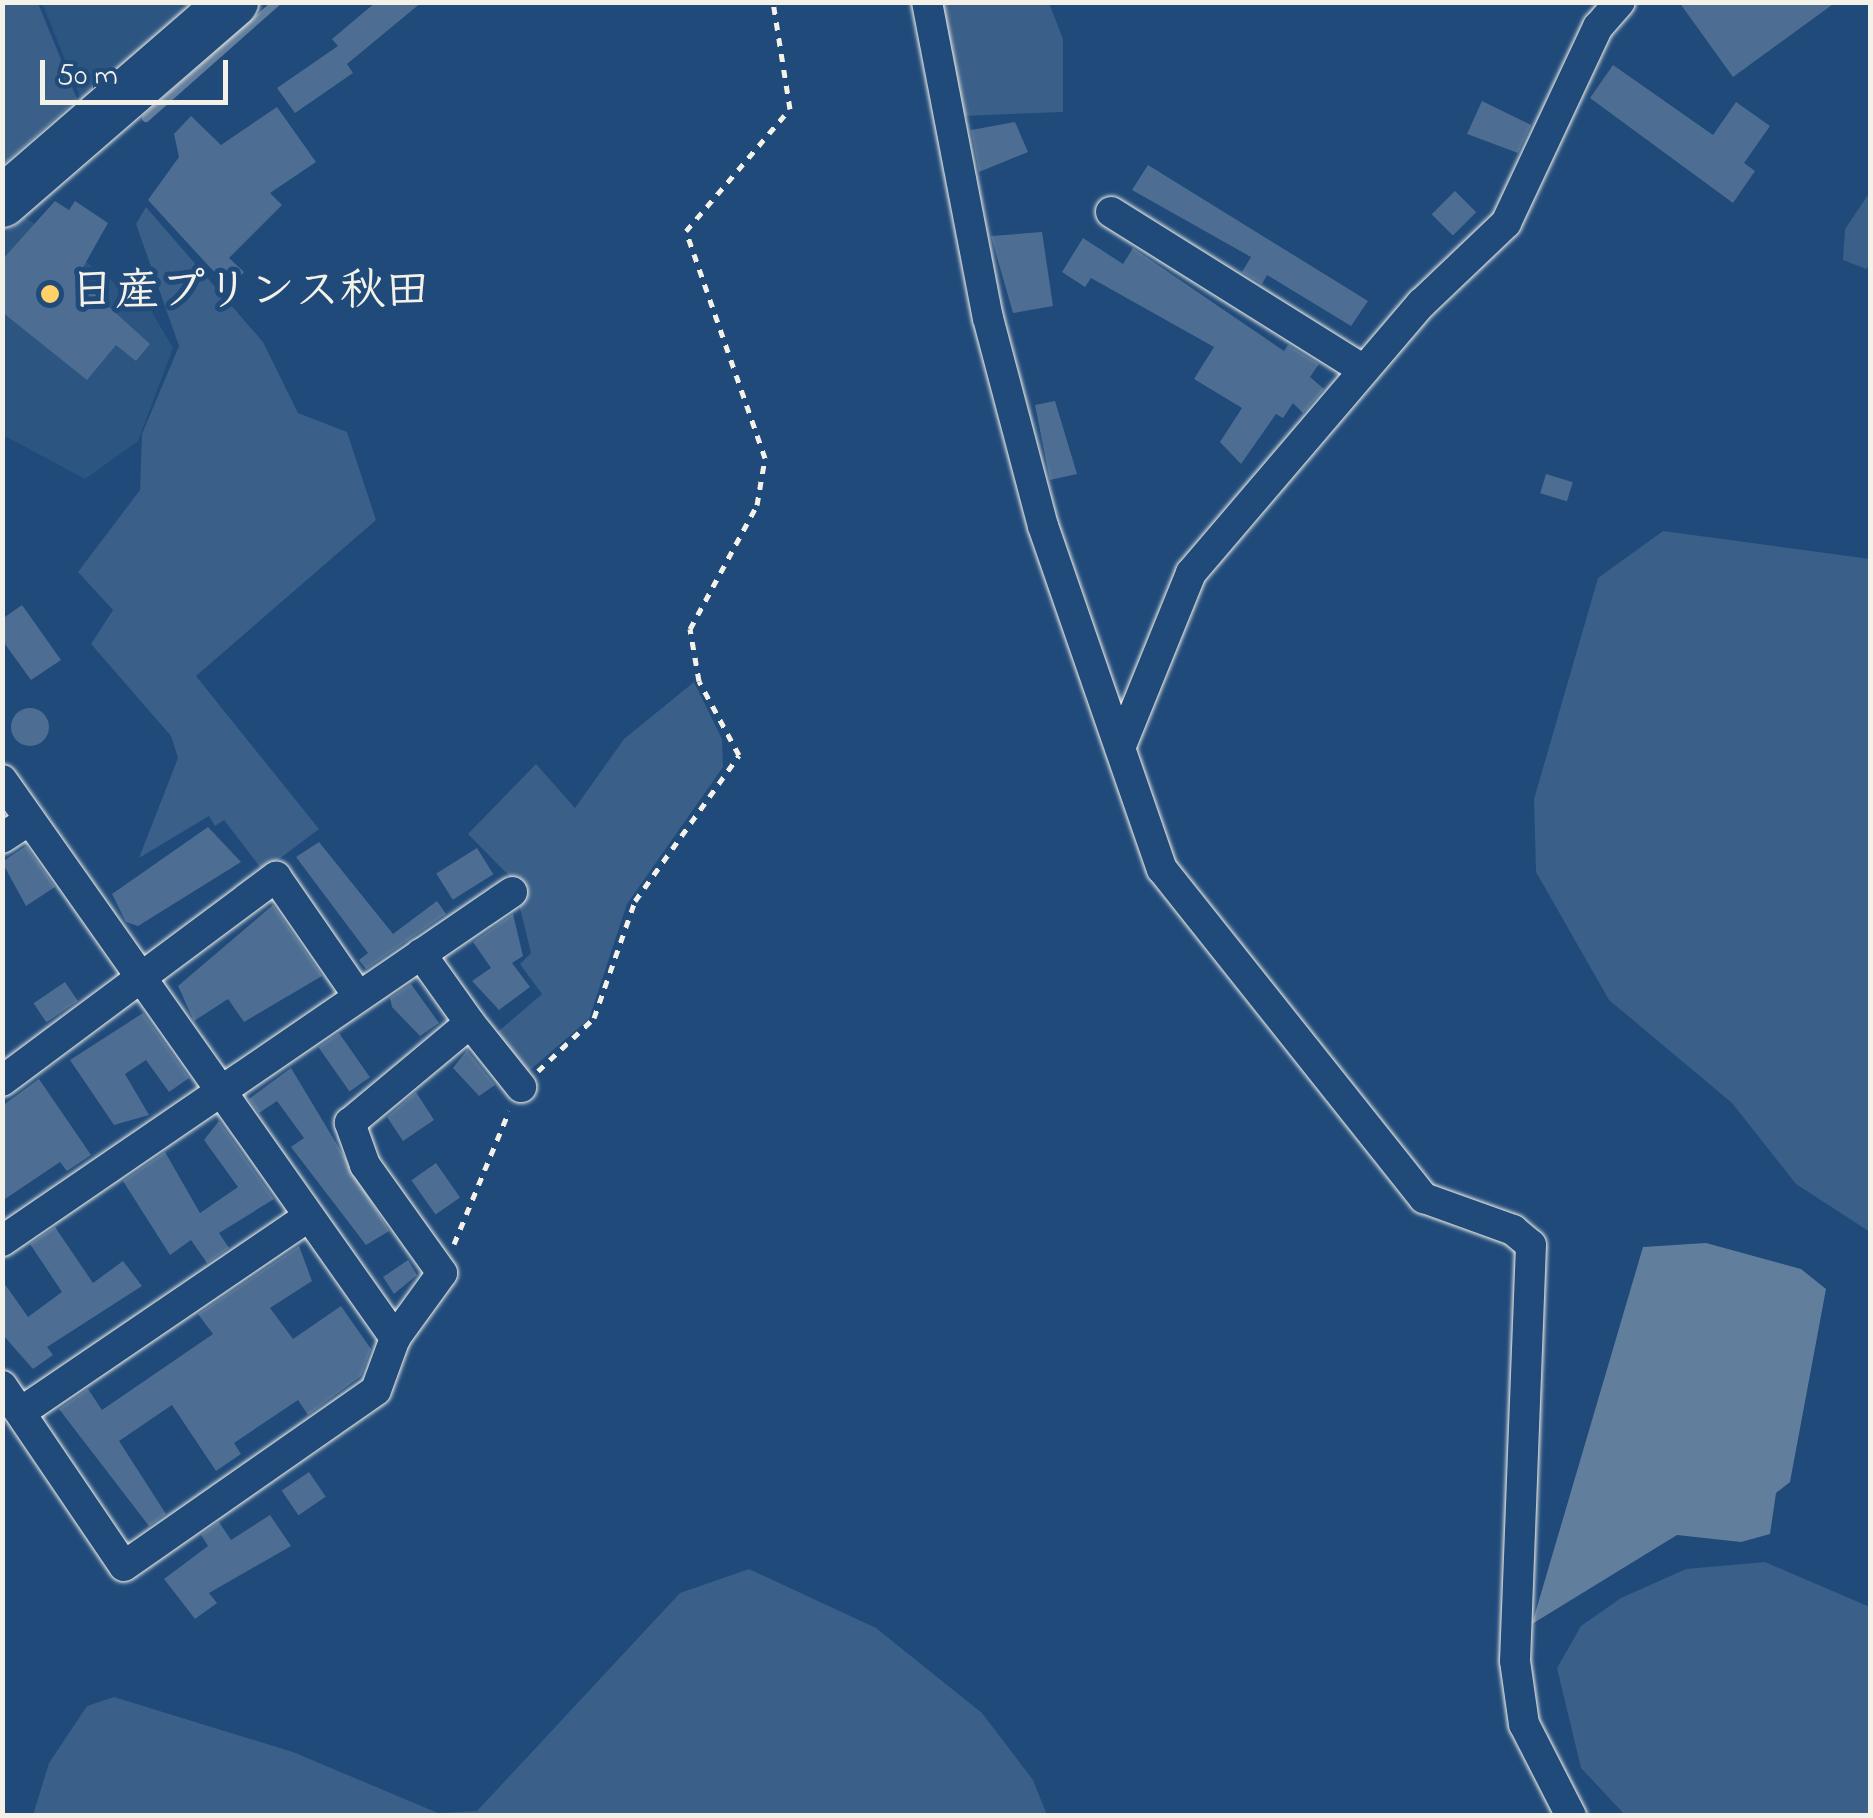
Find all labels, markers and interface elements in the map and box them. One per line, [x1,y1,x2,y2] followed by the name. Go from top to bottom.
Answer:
[45,40,232,102] scale bar
[57,55,118,99] text: 50 m
[70,267,430,321] place label: 日産プリンス秋田
[39,283,61,305] marker: 日産プリンス秋田

